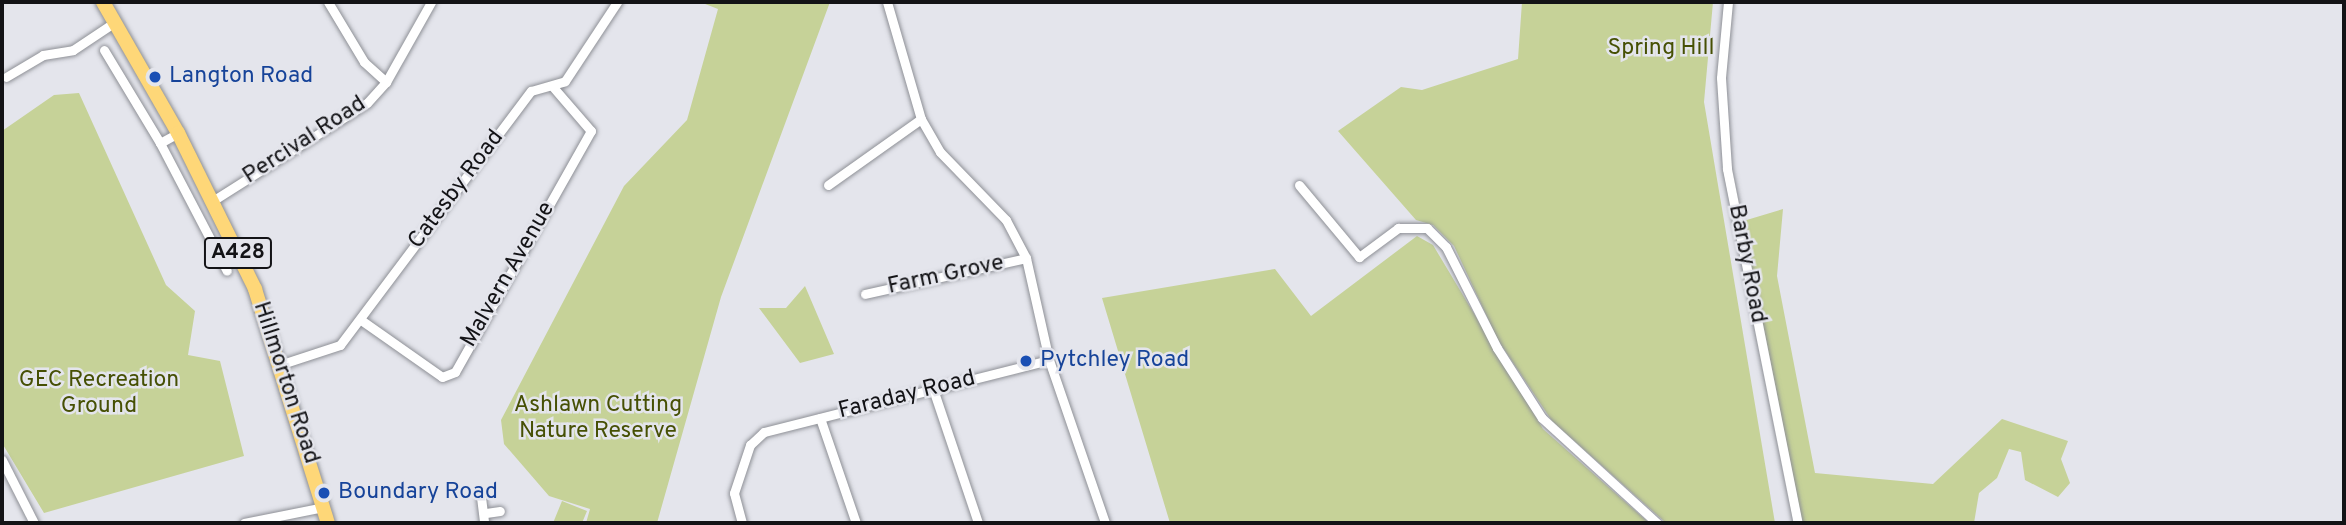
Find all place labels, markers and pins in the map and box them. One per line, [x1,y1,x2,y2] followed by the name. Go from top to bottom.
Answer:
[169,63,313,91] place label: Langton Road
[147,69,163,85] marker: Langton Road
[1040,347,1189,375] place label: Pytchley Road
[1018,353,1034,369] marker: Pytchley Road
[338,479,498,507] place label: Boundary Road
[316,485,332,501] marker: Boundary Road

